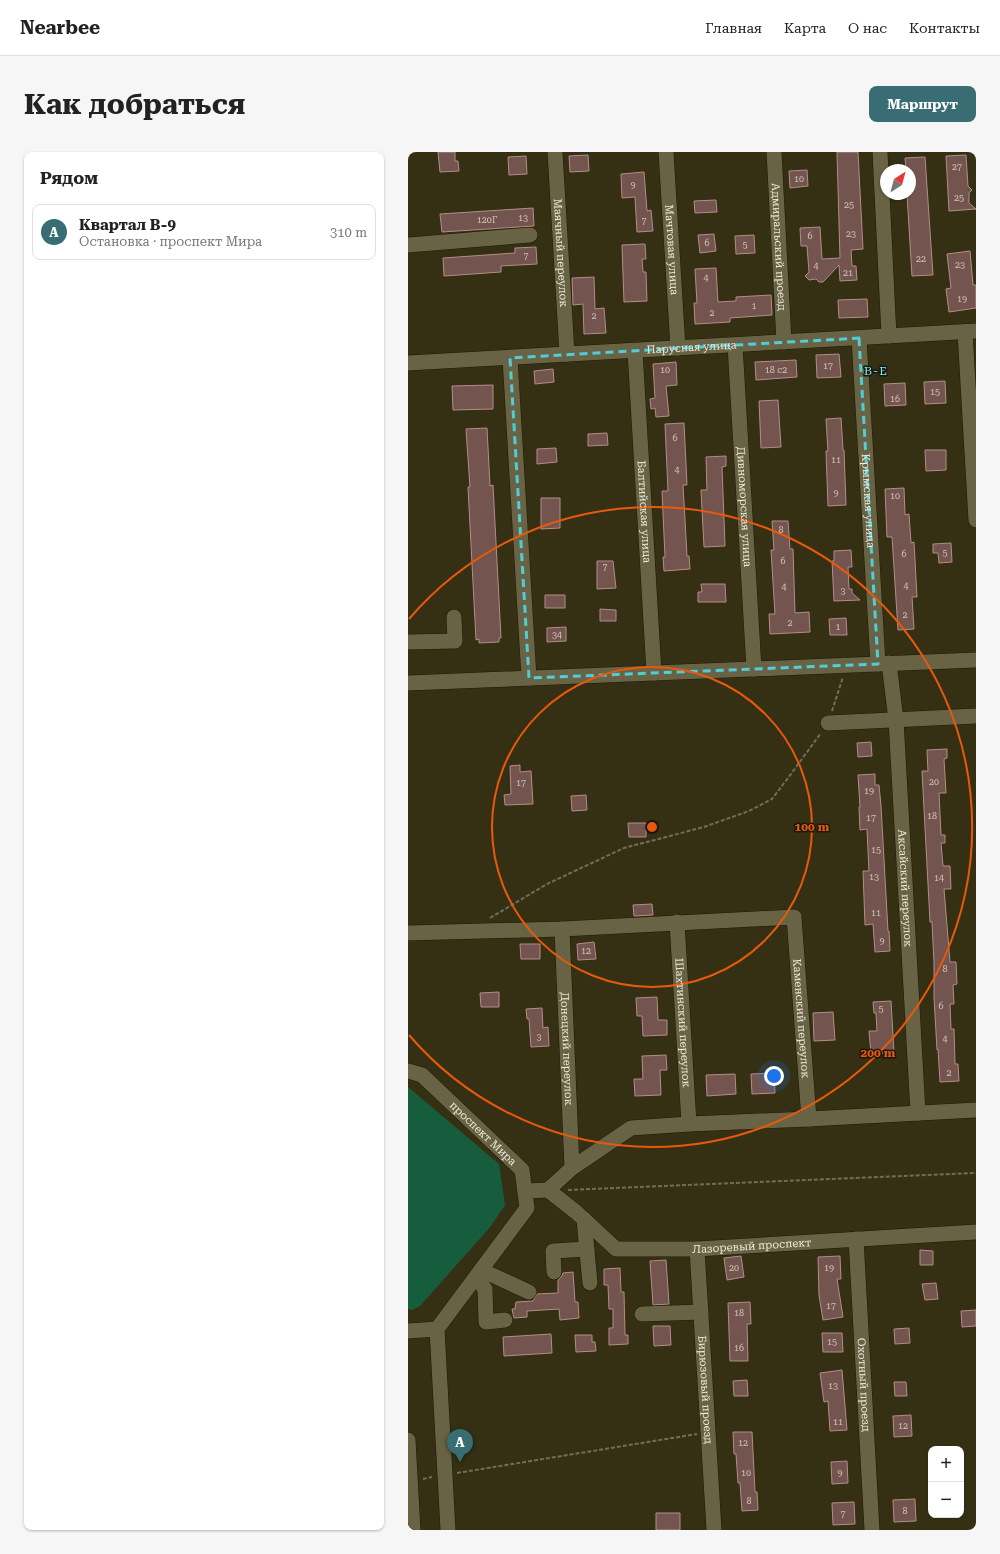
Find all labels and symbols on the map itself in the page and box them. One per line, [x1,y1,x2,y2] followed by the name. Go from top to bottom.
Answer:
[952,162,962,172] house number: 27
[880,164,916,200] north arrow
[794,174,804,184] house number: 10
[630,180,636,190] house number: 9
[769,183,788,311] street label: Адмиральский проезд
[954,193,964,203] house number: 25
[551,198,570,308] street label: Маячный переулок
[844,200,854,210] house number: 25
[662,204,681,295] street label: Мачтовая улица
[518,213,528,223] house number: 13
[477,215,497,225] house number: 120Г
[641,216,647,226] house number: 7
[846,229,856,239] house number: 23
[807,231,813,241] house number: 6
[704,238,710,248] house number: 6
[742,240,748,250] house number: 5
[523,251,529,261] house number: 7
[916,254,926,264] house number: 22
[955,260,965,270] house number: 23
[813,261,819,271] house number: 4
[843,268,853,278] house number: 21
[703,273,709,283] house number: 4
[957,294,967,304] house number: 19
[751,301,757,311] house number: 1
[709,308,715,318] house number: 2
[591,311,597,321] house number: 2
[646,338,737,357] street label: Парусная улица
[823,361,833,371] house number: 17
[864,364,888,378] district label: В-Е
[660,365,670,375] house number: 10
[765,365,787,375] house number: 18 с2
[930,387,940,397] house number: 15
[890,394,900,404] house number: 16
[672,433,678,443] house number: 6
[734,446,754,567] street label: Дивноморская улица
[859,453,877,548] street label: Крымская улица
[831,455,841,465] house number: 11
[634,460,653,563] street label: Балтийская улица
[674,465,680,475] house number: 4
[833,488,839,498] house number: 9
[890,491,900,501] house number: 10
[778,525,784,535] house number: 8
[942,548,948,558] house number: 5
[901,549,907,559] house number: 6
[780,556,786,566] house number: 6
[602,562,608,572] house number: 7
[903,581,909,591] house number: 4
[781,582,787,592] house number: 4
[840,586,846,596] house number: 3
[902,610,908,620] house number: 2
[787,618,793,628] house number: 2
[835,622,841,632] house number: 1
[552,630,562,640] house number: 34
[929,777,939,787] house number: 20
[516,778,526,788] house number: 17
[864,786,874,796] house number: 19
[927,811,937,821] house number: 18
[866,813,876,823] house number: 17
[645,820,659,834] centre of rings
[795,820,830,834] text: 100 m
[895,829,915,947] street label: Аксайский переулок
[871,845,881,855] house number: 15
[869,872,879,882] house number: 13
[934,873,944,883] house number: 14
[871,908,881,918] house number: 11
[879,936,885,946] house number: 9
[581,946,591,956] house number: 12
[672,958,693,1088] street label: Шахтинский переулок
[790,958,812,1079] street label: Каменский переулок
[942,964,948,974] house number: 8
[558,992,575,1106] street label: Донецкий переулок
[938,1001,944,1011] house number: 6
[878,1004,884,1014] house number: 5
[536,1032,542,1042] house number: 3
[942,1034,948,1044] house number: 4
[861,1046,896,1060] text: 200 m
[764,1066,784,1086] your location
[946,1068,952,1078] house number: 2
[447,1099,519,1168] street label: проспект Мира
[692,1236,812,1256] street label: Лазоревый проспект
[729,1263,739,1273] house number: 20
[824,1263,834,1273] house number: 19
[826,1301,836,1311] house number: 17
[734,1308,744,1318] house number: 18
[695,1335,715,1445] street label: Бирюзовый проезд
[827,1337,837,1347] house number: 15
[854,1338,873,1432] street label: Охотный проезд
[734,1343,744,1353] house number: 16
[828,1381,838,1391] house number: 13
[833,1417,843,1427] house number: 11
[898,1421,908,1431] house number: 12
[447,1429,473,1462] pin: A
[738,1438,748,1448] house number: 12
[741,1468,751,1478] house number: 10
[837,1468,843,1478] house number: 9
[746,1496,752,1506] house number: 8
[902,1506,908,1516] house number: 8
[840,1509,846,1519] house number: 7

